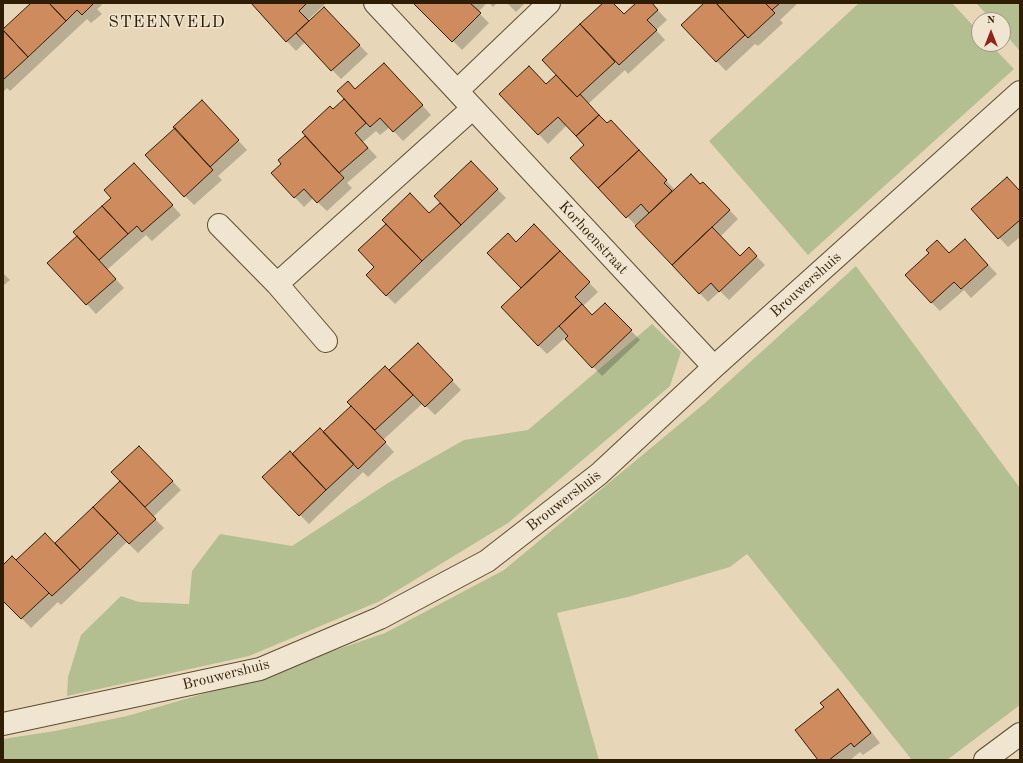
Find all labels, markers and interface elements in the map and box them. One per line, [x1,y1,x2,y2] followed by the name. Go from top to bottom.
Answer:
[971,12,1011,52] north arrow
[108,13,226,33] district label: STEENVELD
[987,15,995,26] text: N
[555,198,631,278] street label: Korhoenstraat
[767,248,845,322] street label: Brouwershuis
[523,466,605,536] street label: Brouwershuis
[181,655,271,695] street label: Brouwershuis

